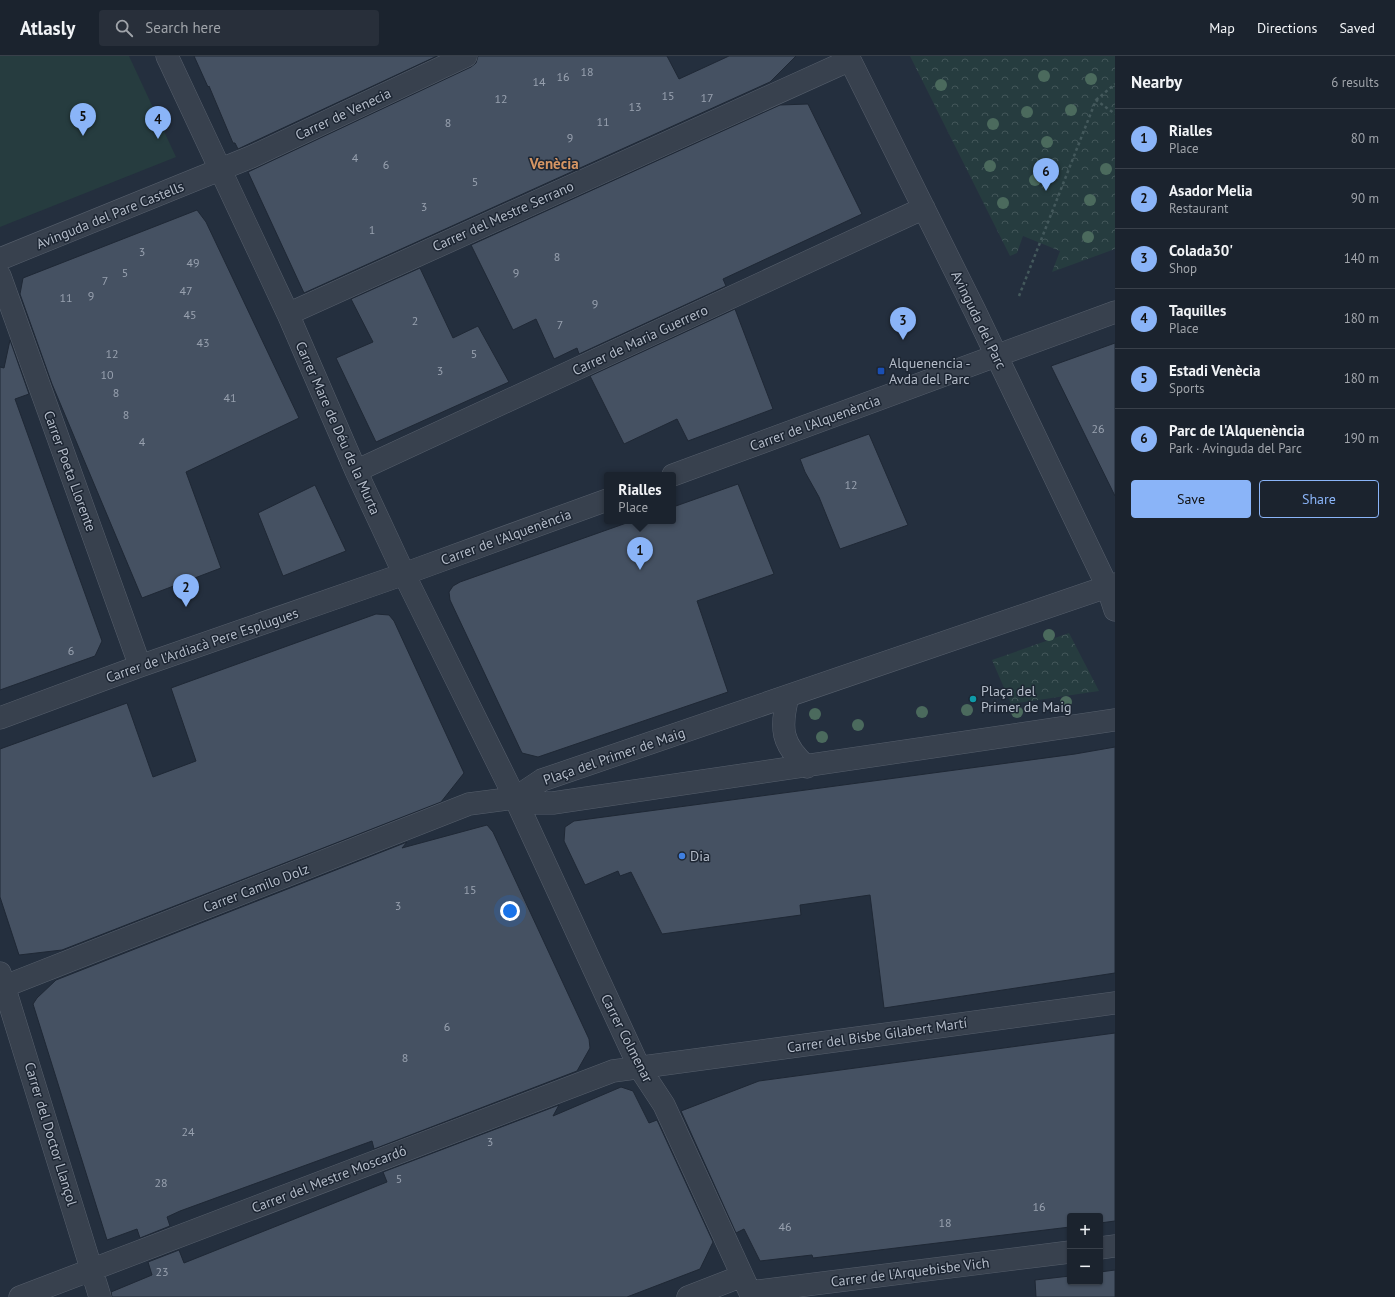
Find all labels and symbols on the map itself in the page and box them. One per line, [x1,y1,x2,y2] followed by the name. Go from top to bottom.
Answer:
[580,64,594,79] house number: 18
[556,69,570,84] house number: 16
[532,74,546,89] house number: 14
[292,84,394,144] street label: Carrer de Venecia
[661,88,675,103] house number: 15
[700,90,714,105] house number: 17
[494,91,508,106] house number: 12
[628,99,642,114] house number: 13
[70,103,96,136] pin: 5
[145,106,171,139] pin: 4
[596,114,610,129] house number: 11
[445,115,451,130] house number: 8
[567,130,573,145] house number: 9
[352,150,359,165] house number: 4
[528,154,579,173] district label: Venècia
[383,157,389,172] house number: 6
[1033,158,1059,191] pin: 6
[472,174,478,189] house number: 5
[33,177,187,253] street label: Avinguda del Pare Castells
[429,177,577,255] street label: Carrer del Mestre Serrano
[421,199,427,214] house number: 3
[369,222,375,237] house number: 1
[139,244,145,259] house number: 3
[554,249,560,264] house number: 8
[186,255,200,270] house number: 49
[122,265,128,280] house number: 5
[513,265,519,280] house number: 9
[947,268,1011,372] street label: Avinguda del Parc
[102,273,108,288] house number: 7
[179,283,193,298] house number: 47
[88,288,94,303] house number: 9
[59,290,73,305] house number: 11
[592,296,598,311] house number: 9
[569,301,711,379] street label: Carrer de Maria Guerrero
[183,307,197,322] house number: 45
[890,307,916,340] pin: 3
[412,313,418,328] house number: 2
[557,317,563,332] house number: 7
[196,335,210,350] house number: 43
[292,338,384,518] street label: Carrer Mare de Déu de la Murta
[105,346,119,361] house number: 12
[471,346,477,361] house number: 5
[889,354,971,388] place label: Alquenencia - Avda del Parc
[437,363,443,378] house number: 3
[876,366,886,376] marker: Alquenencia - Avda del Parc
[100,367,114,382] house number: 10
[113,385,119,400] house number: 8
[223,390,237,405] house number: 41
[747,391,883,455] street label: Carrer de l'Alquenència
[123,407,129,422] house number: 8
[40,408,100,534] street label: Carrer Poeta Llorente
[1091,421,1105,436] house number: 26
[139,434,146,449] house number: 4
[844,477,858,492] house number: 12
[438,505,574,569] street label: Carrer de l'Alquenència
[627,537,653,570] pin: 1
[173,574,199,607] pin: 2
[103,603,301,686] street label: Carrer de l'Ardiacà Pere Esplugues
[68,643,74,658] house number: 6
[981,682,1072,716] place label: Plaça del Primer de Maig
[968,694,978,704] marker: Plaça del Primer de Maig
[541,723,687,789] street label: Plaça del Primer de Maig
[690,847,710,865] place label: Dia
[677,851,687,861] marker: Dia
[200,860,312,916] street label: Carrer Camilo Dolz
[463,882,477,897] house number: 15
[395,898,401,913] house number: 3
[500,901,520,921] your location
[597,991,657,1085] street label: Carrer Colmenar
[786,1013,969,1057] street label: Carrer del Bisbe Gilabert Martí
[444,1019,450,1034] house number: 6
[402,1050,408,1065] house number: 8
[21,1060,81,1208] street label: Carrer del Doctor Llançol
[181,1124,195,1139] house number: 24
[487,1134,493,1149] house number: 3
[249,1141,409,1217] street label: Carrer del Mestre Moscardó
[396,1171,402,1186] house number: 5
[154,1175,168,1190] house number: 28
[1032,1199,1046,1214] house number: 16
[938,1215,952,1230] house number: 18
[778,1219,792,1234] house number: 46
[830,1253,990,1291] street label: Carrer de l'Arquebisbe Vich
[155,1264,169,1279] house number: 23

